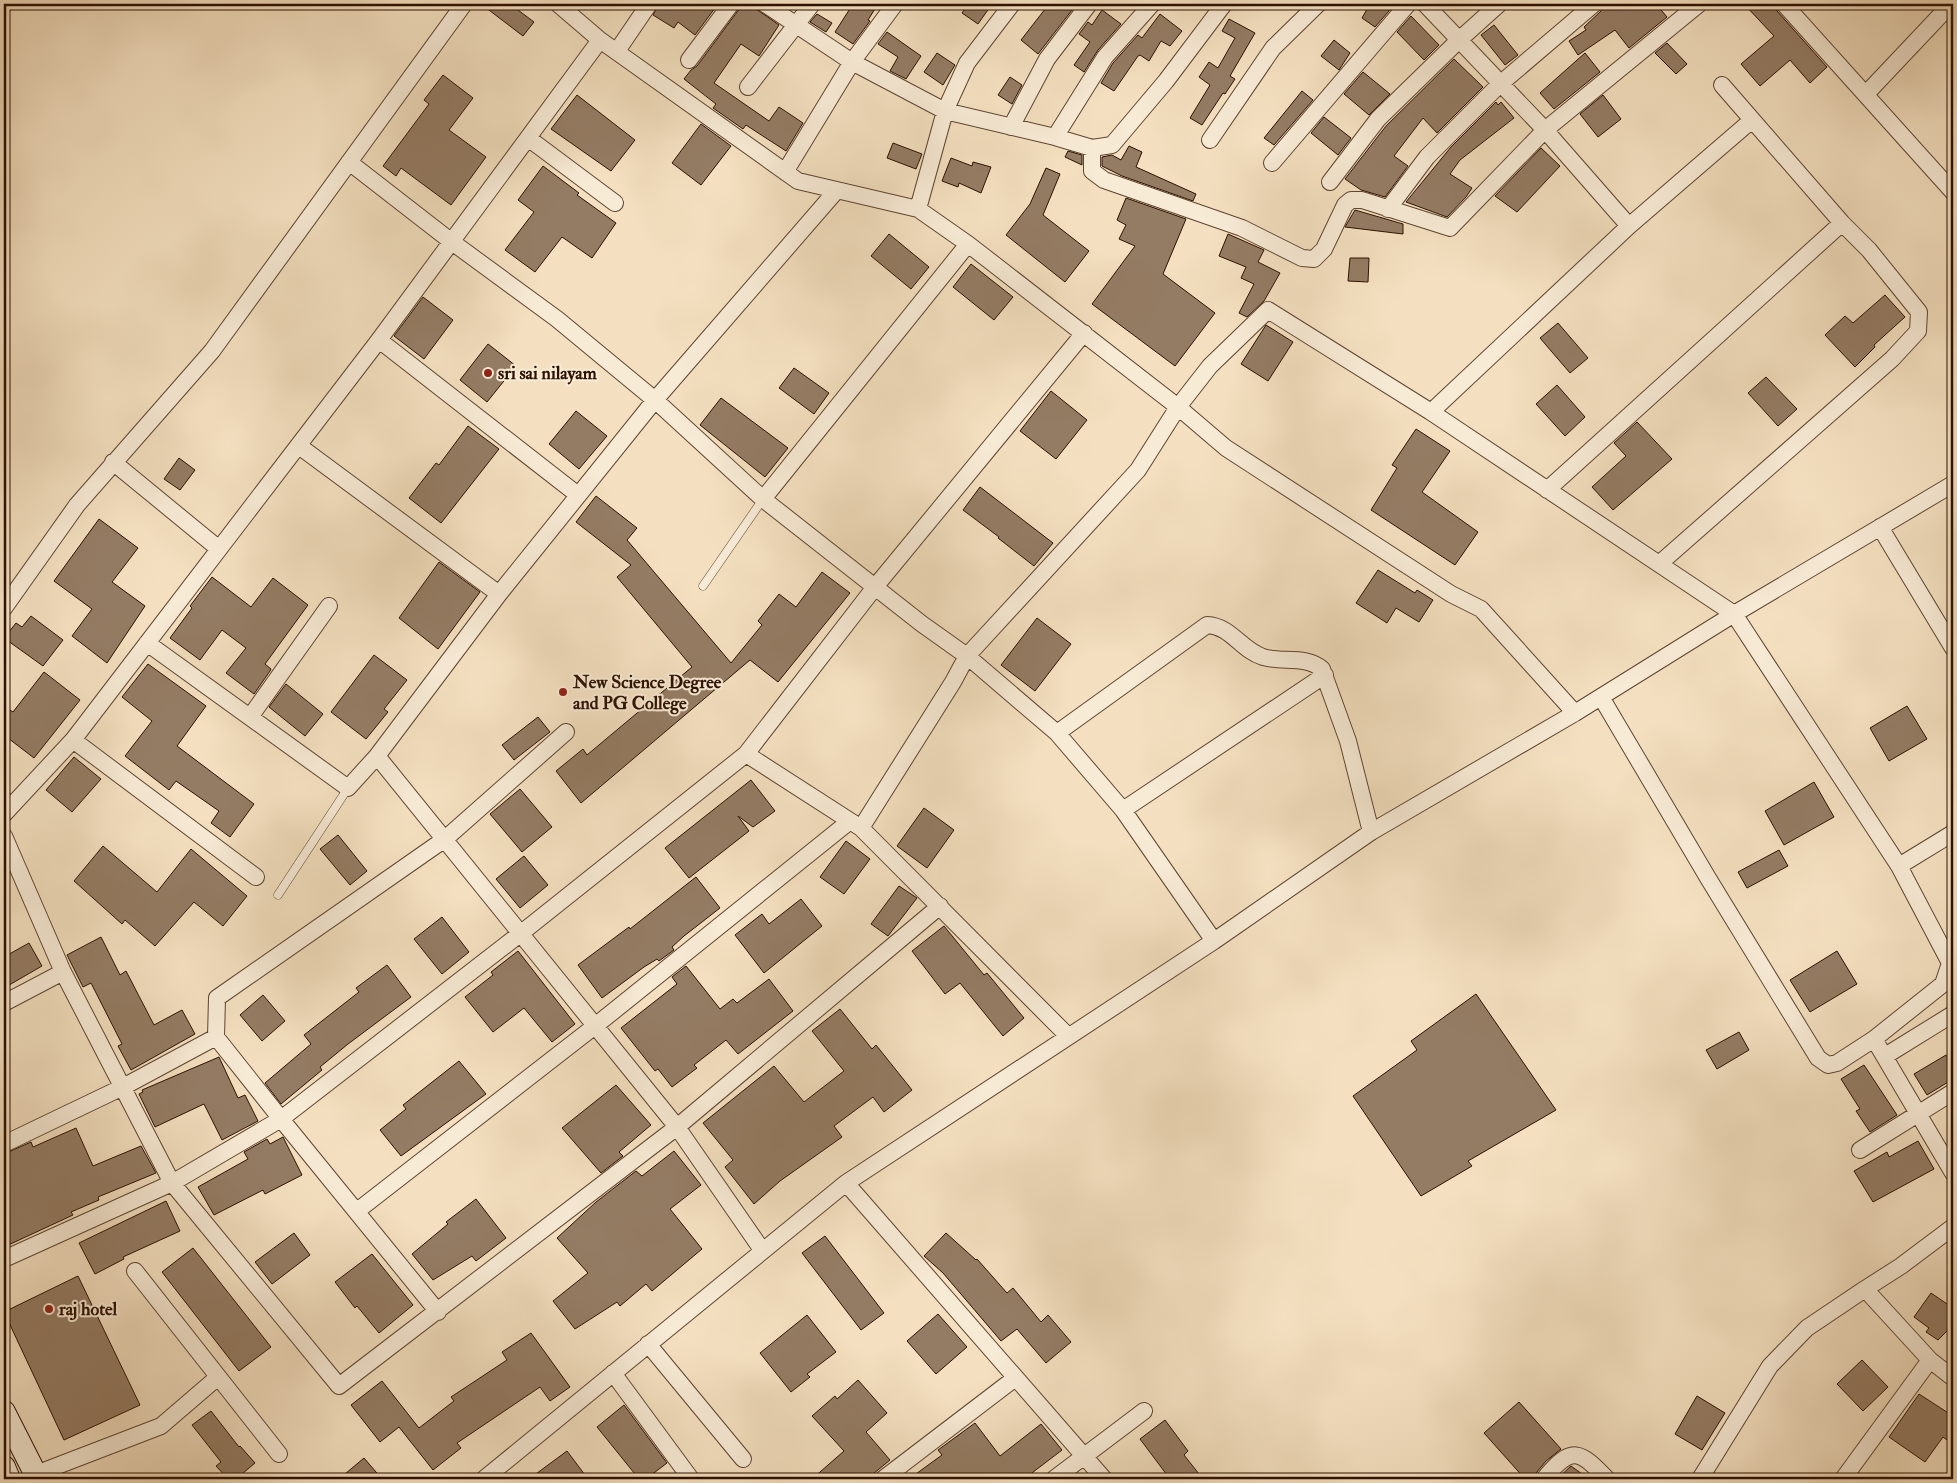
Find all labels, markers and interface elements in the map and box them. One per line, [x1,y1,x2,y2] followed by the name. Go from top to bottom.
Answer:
[498,362,598,385] place label: sri sai nilayam
[482,367,494,379] marker: sri sai nilayam
[572,671,722,715] place label: New Science Degree and PG College
[557,686,569,698] marker: New Science Degree and PG College
[58,1298,118,1321] place label: raj hotel
[43,1303,55,1315] marker: raj hotel

